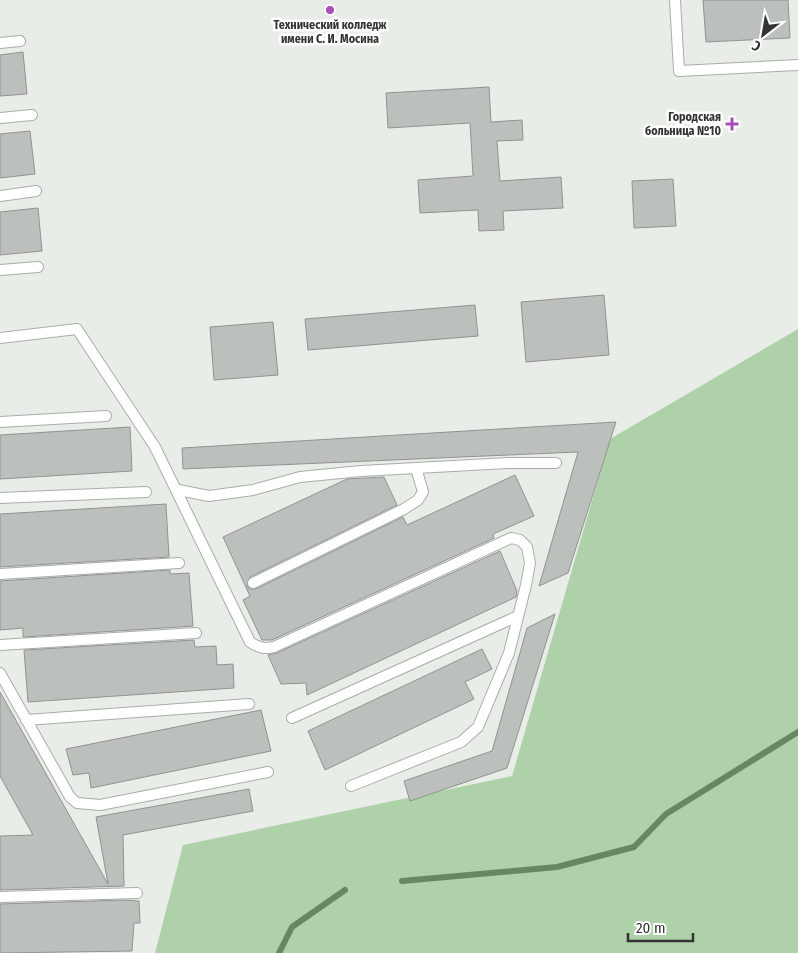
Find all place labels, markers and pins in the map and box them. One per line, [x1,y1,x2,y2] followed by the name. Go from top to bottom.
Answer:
[324,4,336,16] marker: Технический колледж имени С. И. Мосина
[274,18,387,46] place label: Технический колледж имени С. И. Мосина
[645,110,721,138] place label: Городская больница №10
[725,117,739,131] marker: Городская больница №10

